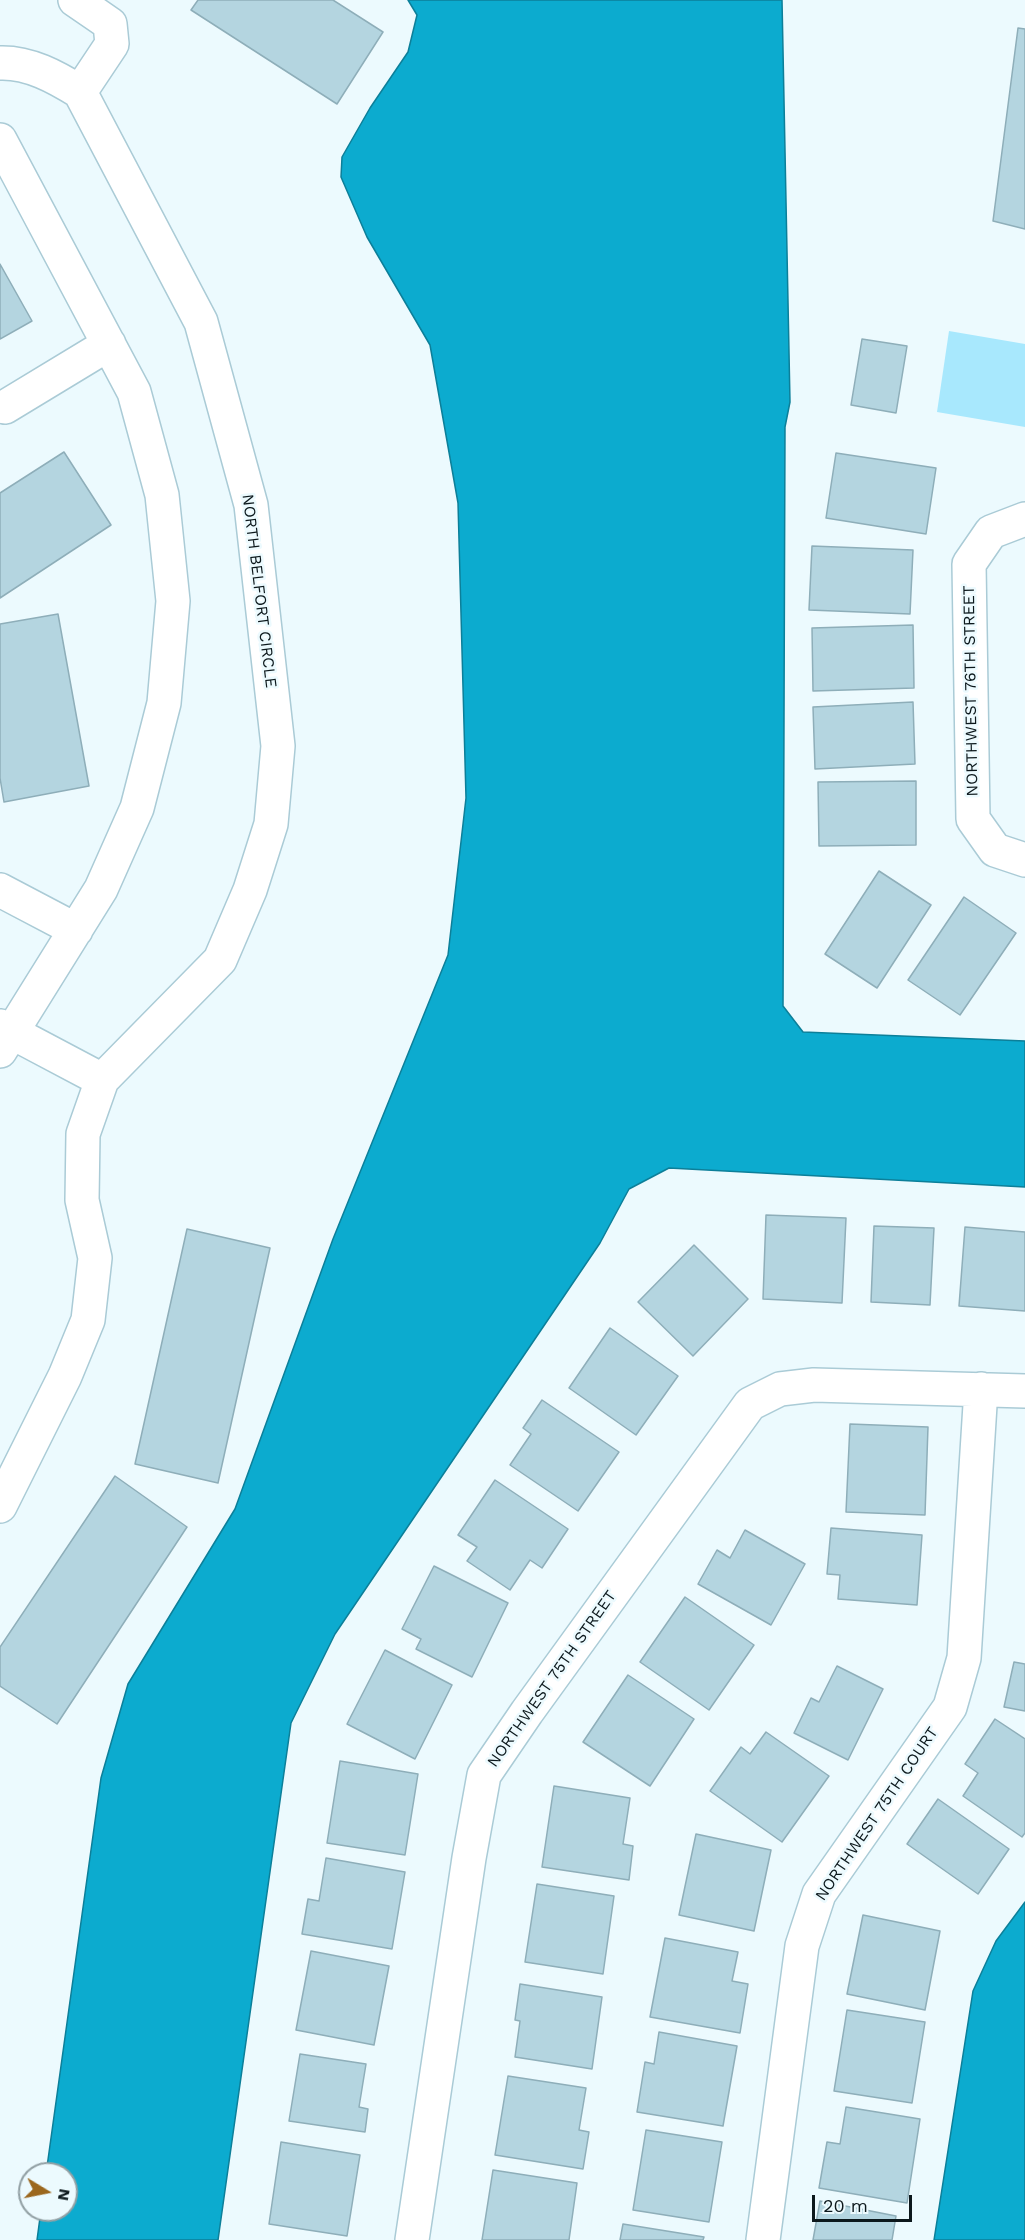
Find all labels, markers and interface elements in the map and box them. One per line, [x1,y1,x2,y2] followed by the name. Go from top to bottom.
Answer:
[238,493,280,689] street label: NORTH BELFORT CIRCLE
[960,585,982,797] street label: NORTHWEST 76TH STREET
[484,1587,620,1771] street label: NORTHWEST 75TH STREET
[812,1724,942,1904] street label: NORTHWEST 75TH COURT
[18,2162,78,2222] north arrow
[815,2183,916,2221] scale bar
[54,2187,75,2202] text: N
[823,2195,868,2216] text: 20 m

